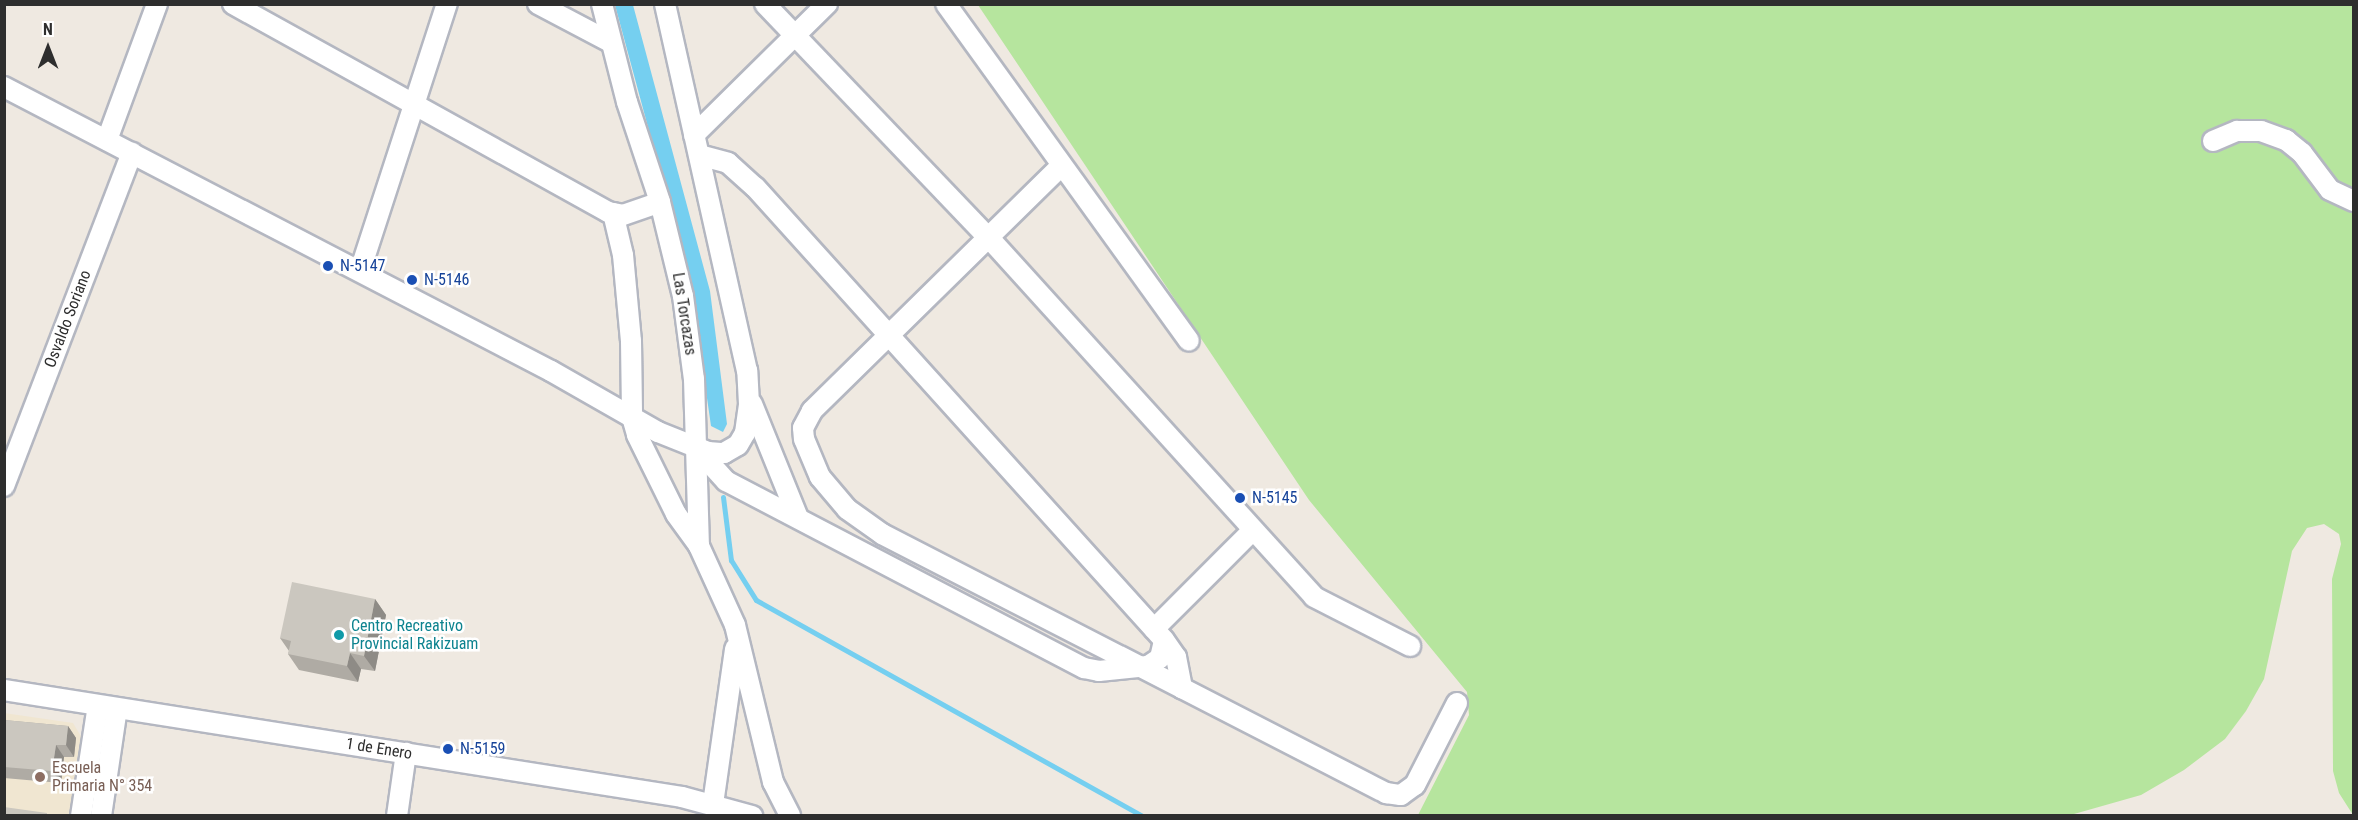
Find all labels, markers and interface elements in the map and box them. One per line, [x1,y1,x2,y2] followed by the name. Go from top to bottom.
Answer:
[18,18,78,78] north arrow
[43,20,53,39] text: N
[340,256,385,276] place label: N-5147
[321,259,335,273] marker: N-5147
[41,268,95,370] street label: Osvaldo Soriano
[424,270,469,290] place label: N-5146
[668,271,700,357] street label: Las Torcazas
[405,273,419,287] marker: N-5146
[1252,488,1297,508] place label: N-5145
[1233,491,1247,505] marker: N-5145
[351,616,478,654] place label: Centro Recreativo Provincial Rakizuam
[332,628,346,642] marker: Centro Recreativo Provincial Rakizuam
[345,734,413,764] street label: 1 de Enero
[460,739,505,759] place label: N-5159
[441,742,455,756] marker: N-5159
[52,758,152,796] place label: Escuela Primaria N° 354
[33,770,47,784] marker: Escuela Primaria N° 354

